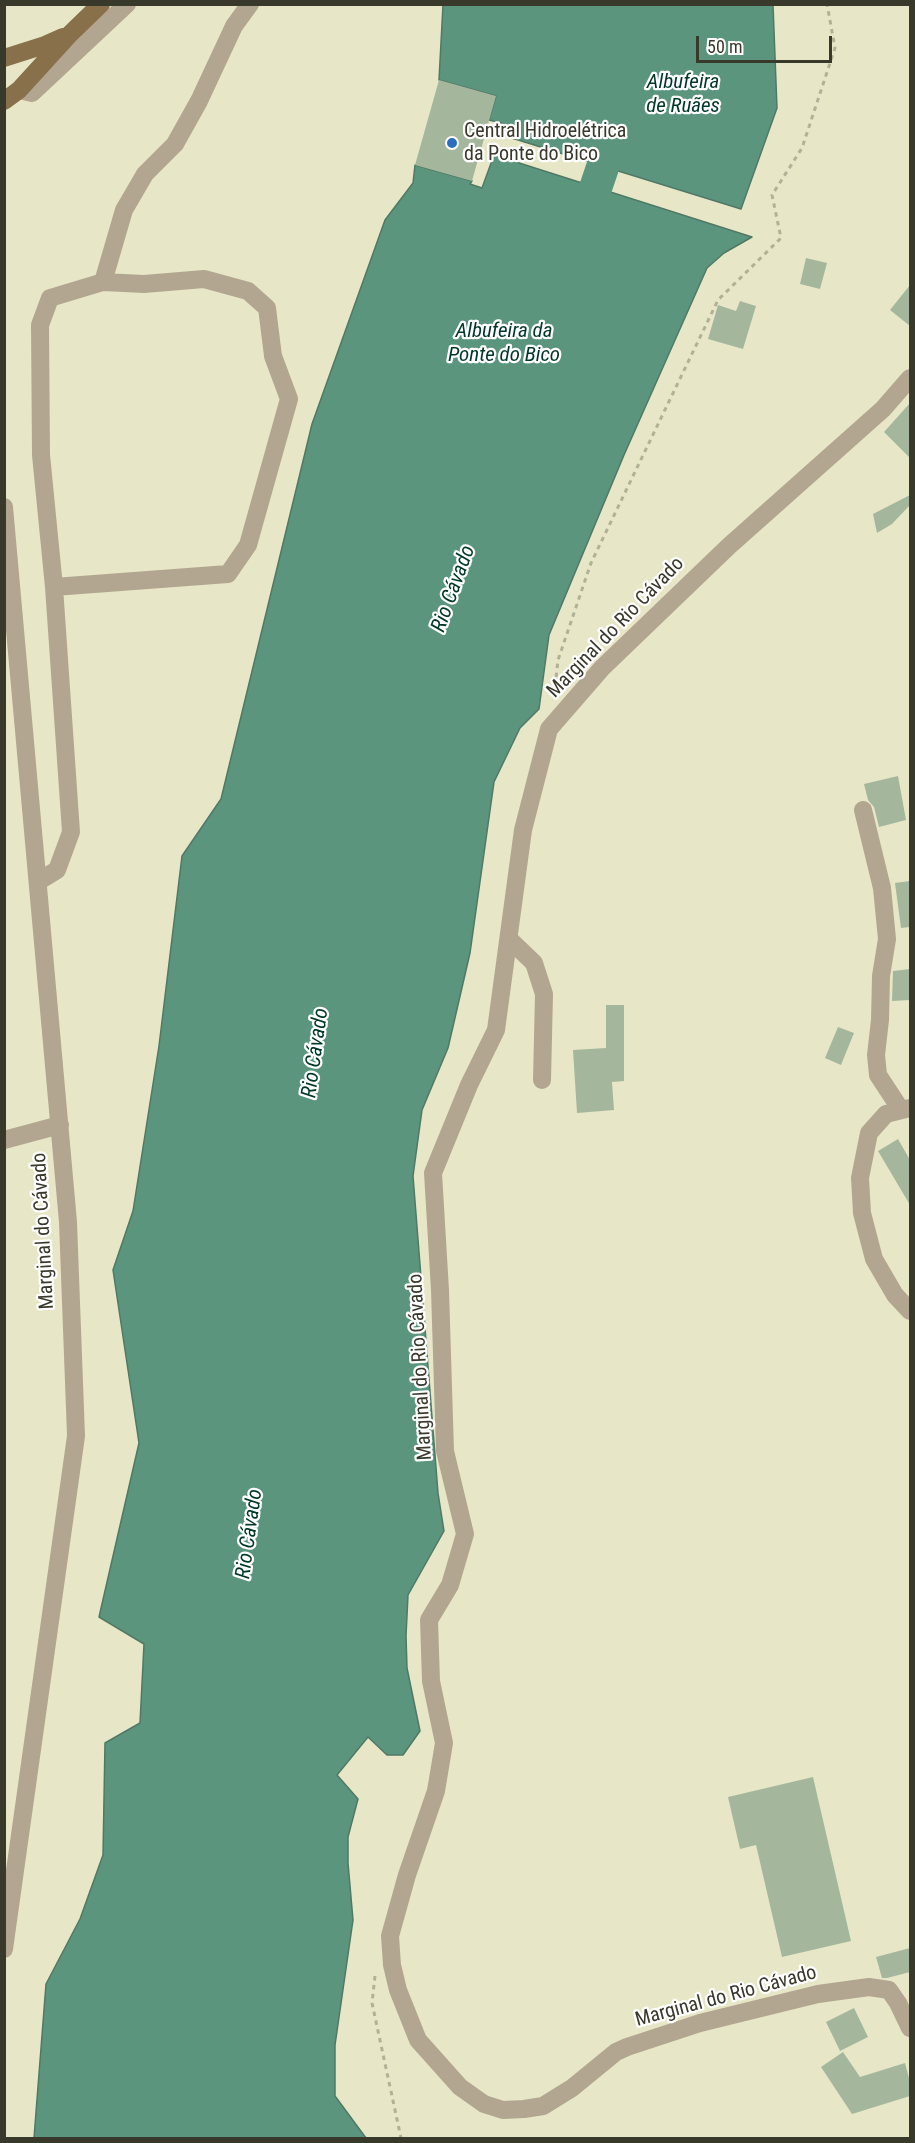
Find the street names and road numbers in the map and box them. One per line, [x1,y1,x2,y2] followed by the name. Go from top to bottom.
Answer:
[543,553,689,703] street label: Marginal do Rio Cávado
[28,1152,60,1310] street label: Marginal do Cávado
[404,1273,438,1461] street label: Marginal do Rio Cávado
[633,1961,819,2033] street label: Marginal do Rio Cávado

